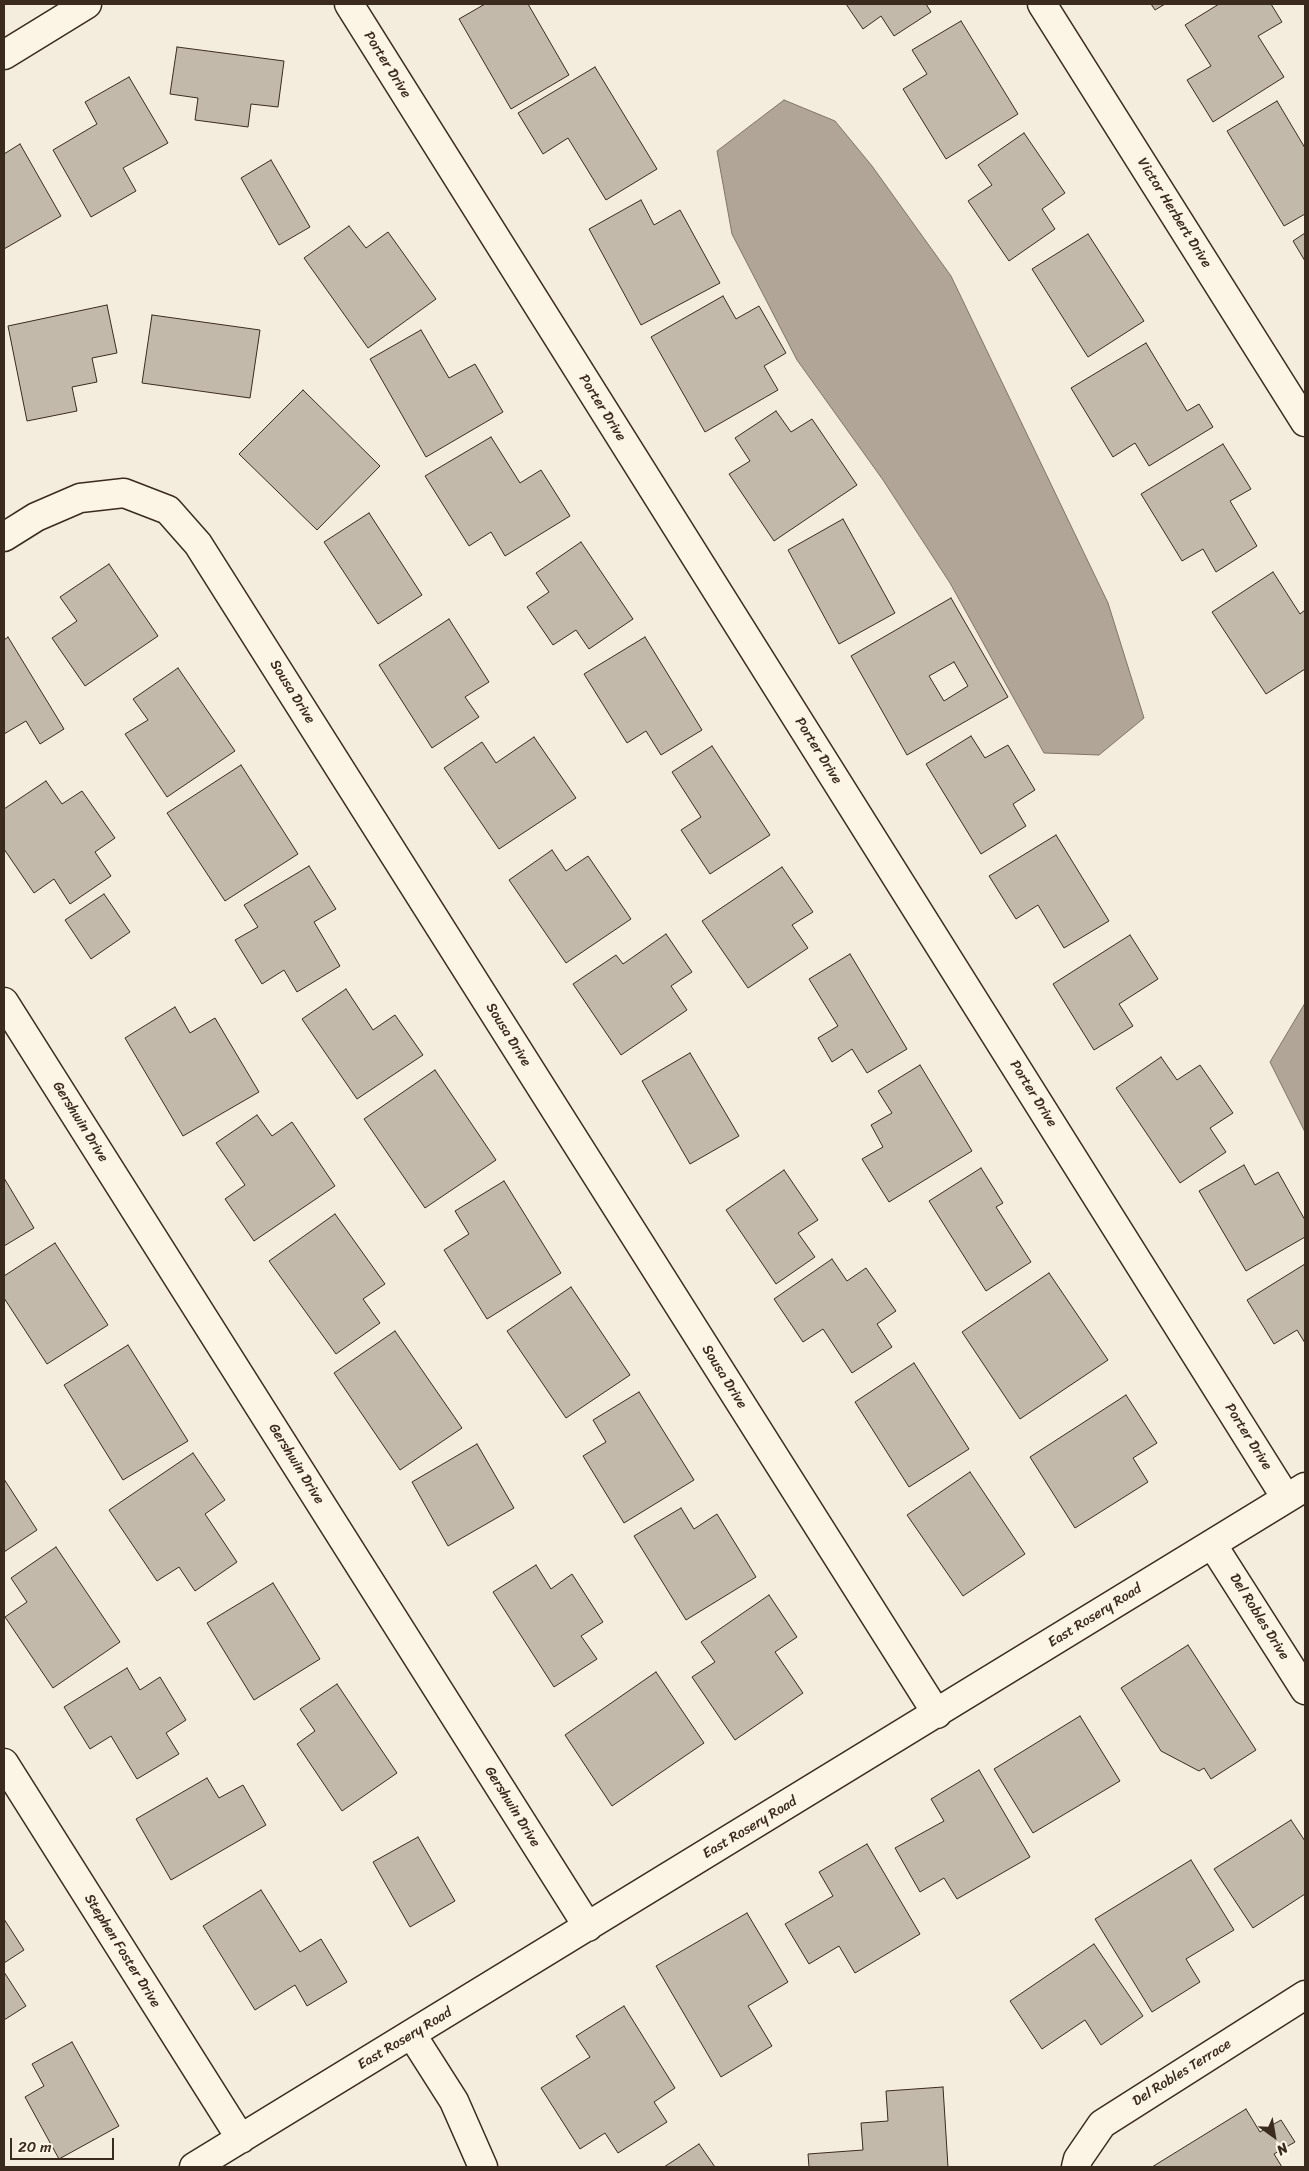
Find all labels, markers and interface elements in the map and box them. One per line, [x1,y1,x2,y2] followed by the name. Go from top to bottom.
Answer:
[360,28,414,102] street label: Porter Drive
[1133,155,1215,271] street label: Victor Herbert Drive
[575,371,629,445] street label: Porter Drive
[266,657,318,727] street label: Sousa Drive
[791,714,845,788] street label: Porter Drive
[482,1000,534,1070] street label: Sousa Drive
[1006,1057,1060,1131] street label: Porter Drive
[49,1079,111,1165] street label: Gershwin Drive
[698,1342,750,1412] street label: Sousa Drive
[1221,1400,1275,1474] street label: Porter Drive
[265,1421,327,1507] street label: Gershwin Drive
[1226,1571,1292,1663] street label: Del Robles Drive
[1045,1581,1145,1651] street label: East Rosery Road
[481,1764,543,1850] street label: Gershwin Drive
[700,1793,800,1863] street label: East Rosery Road
[80,1891,164,2011] street label: Stephen Foster Drive
[355,2004,455,2074] street label: East Rosery Road
[1130,2036,1234,2110] street label: Del Robles Terrace
[1249,2111,1299,2161] north arrow
[12,2128,116,2160] scale bar
[18,2134,52,2160] text: 20 m
[1271,2136,1293,2162] text: N

